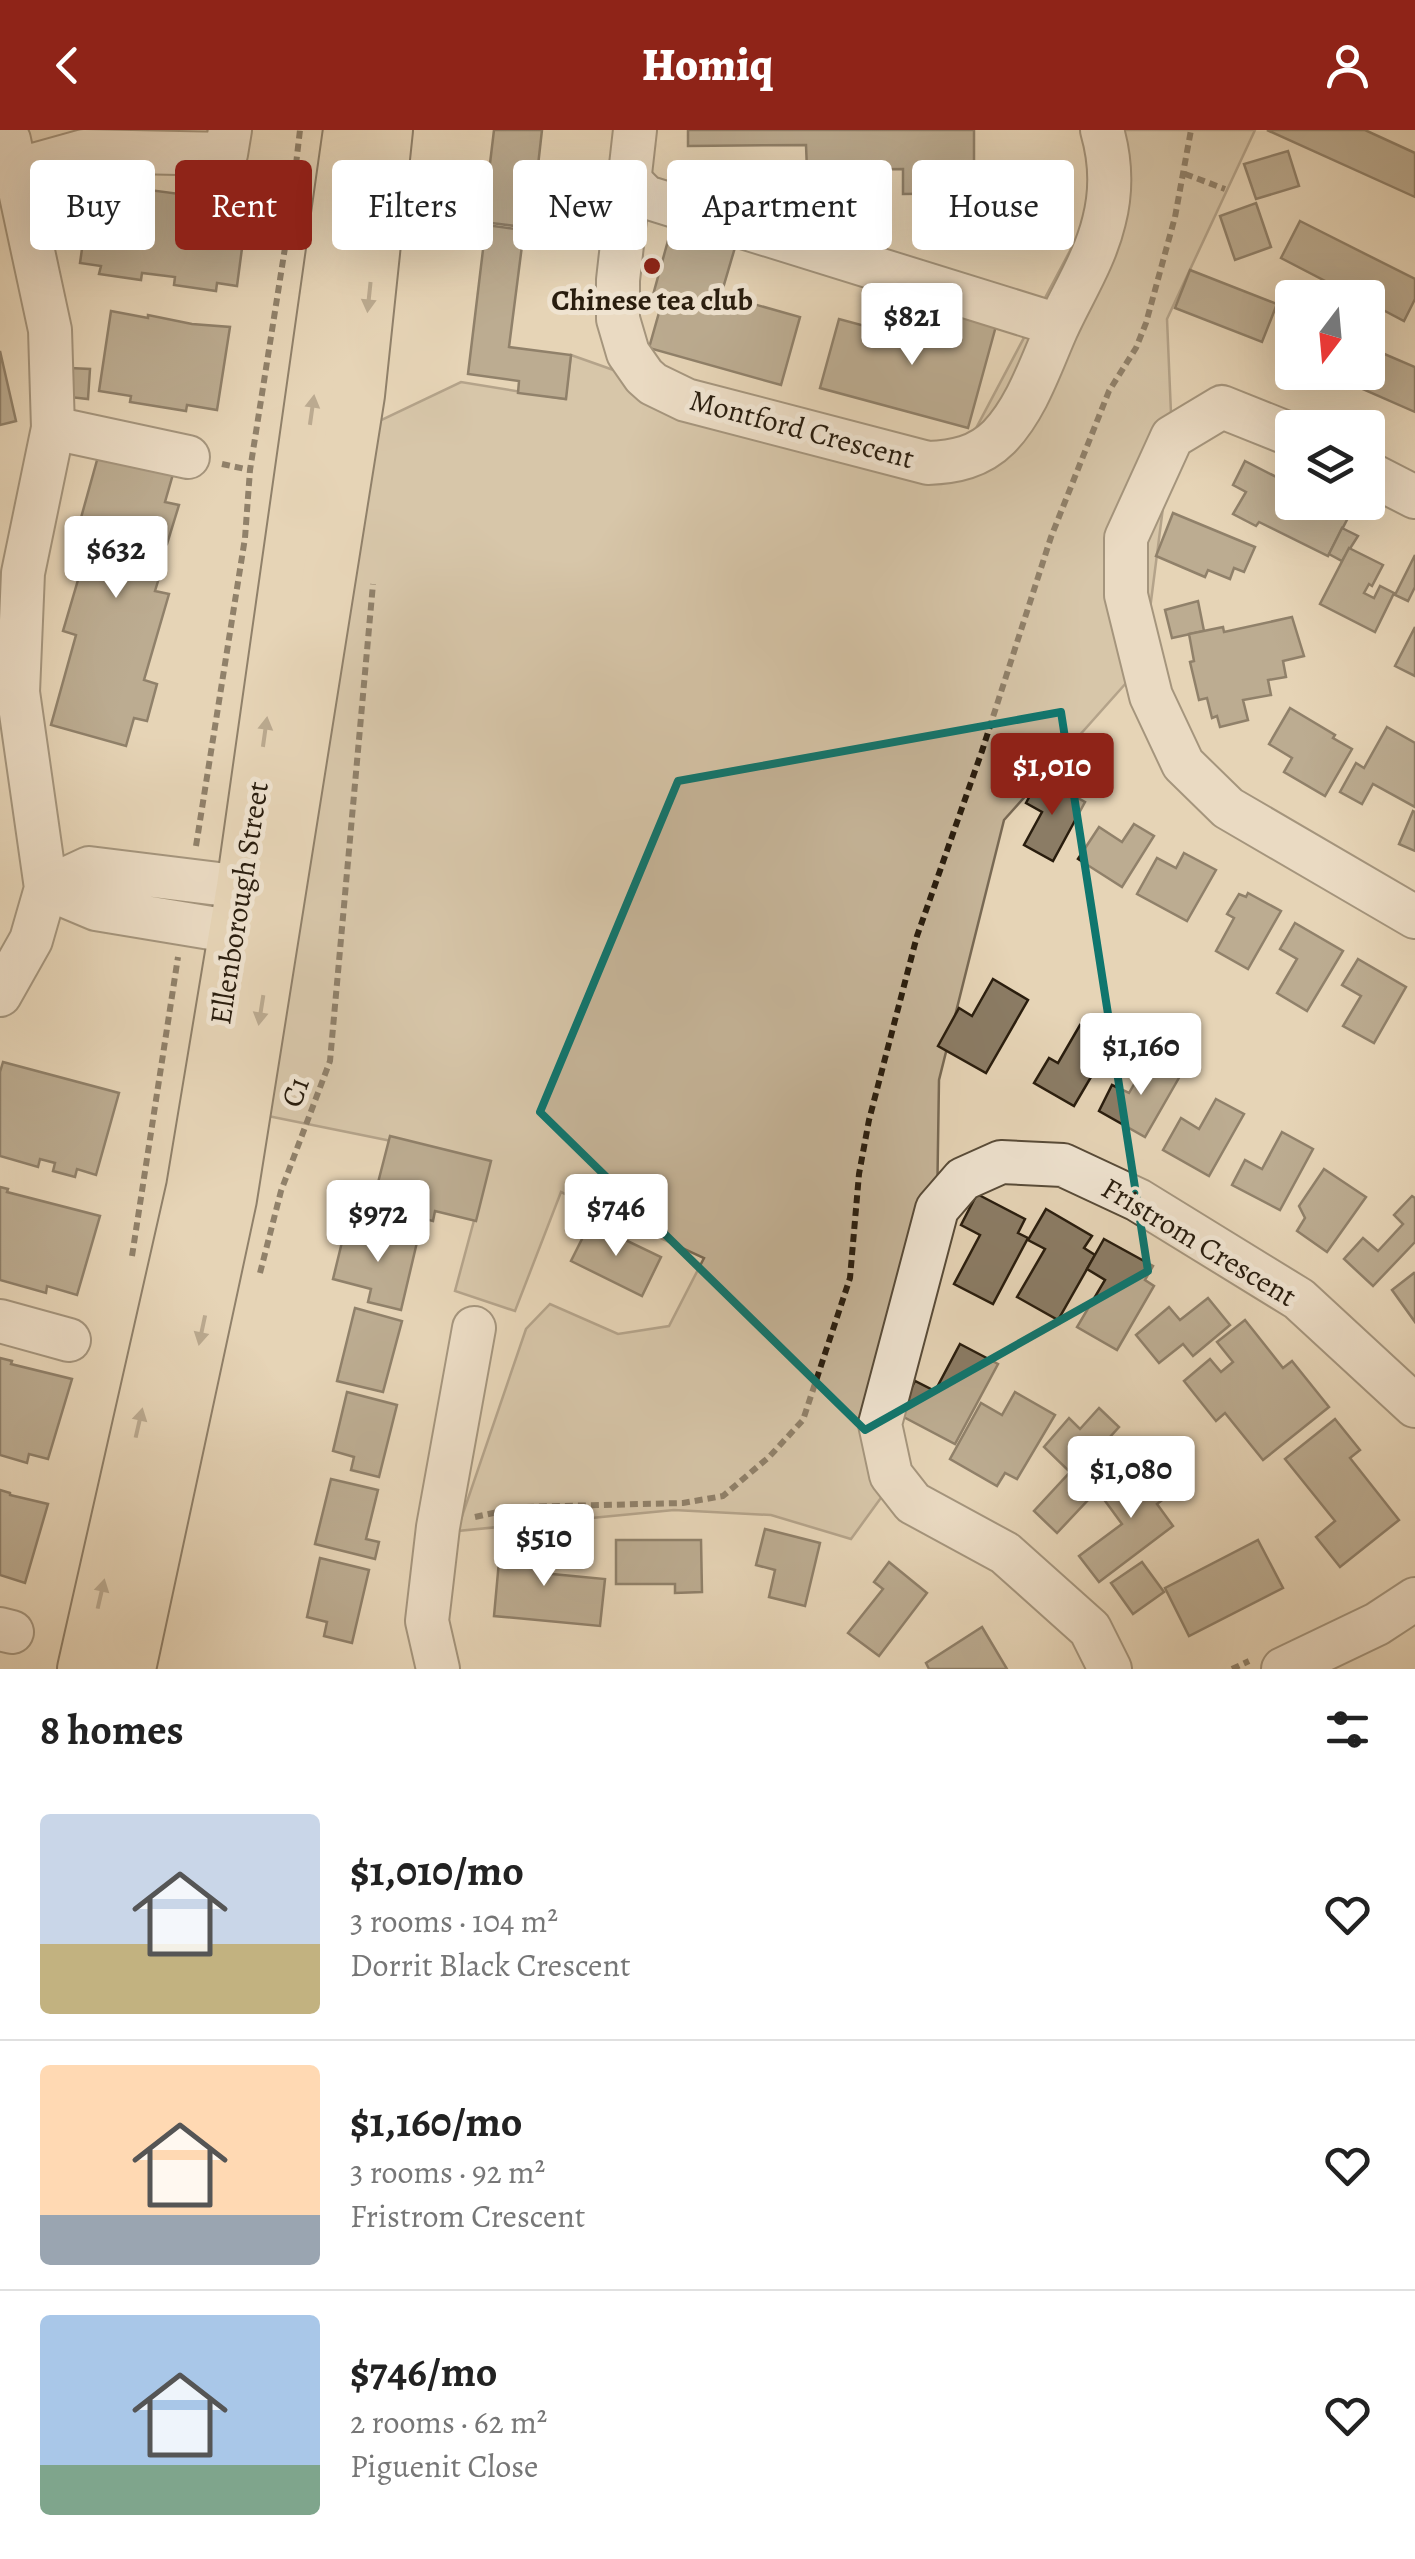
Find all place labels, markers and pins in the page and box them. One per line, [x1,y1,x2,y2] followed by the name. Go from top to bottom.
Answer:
[641,255,663,277] marker: Chinese tea club
[551,280,753,320] place label: Chinese tea club
[853,283,971,368] pin: $821
[57,516,175,601] pin: $632
[971,733,1133,818] pin: $1,010
[1060,1013,1222,1098] pin: $1,160
[557,1174,675,1259] pin: $746
[319,1180,437,1265] pin: $972
[1050,1436,1212,1521] pin: $1,080
[485,1504,603,1589] pin: $510

